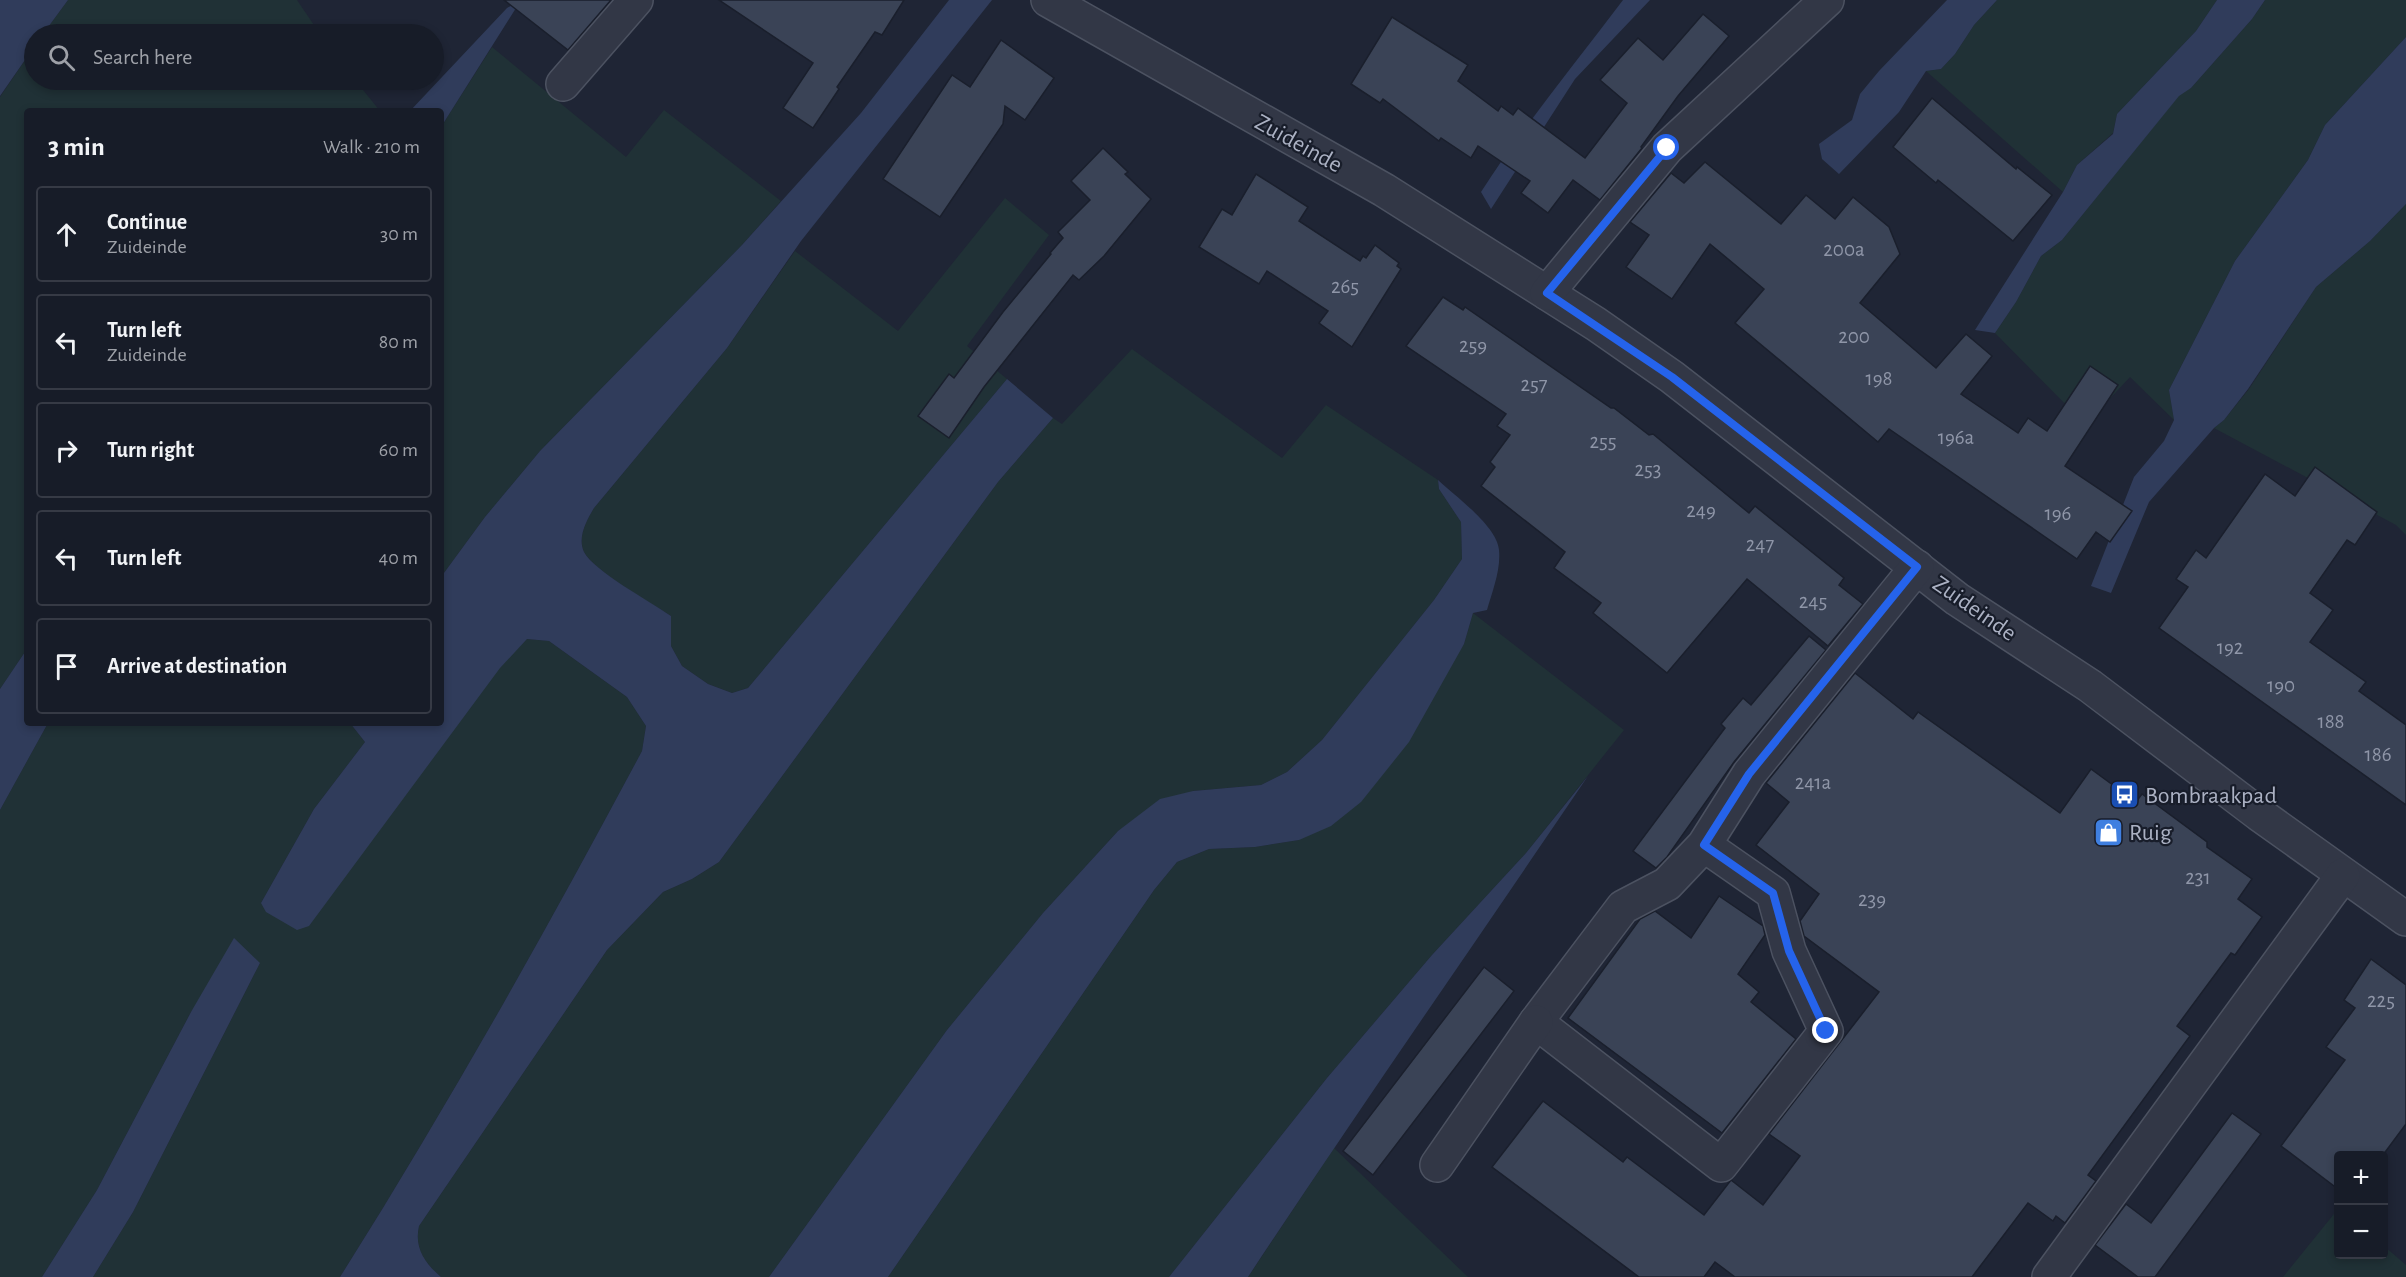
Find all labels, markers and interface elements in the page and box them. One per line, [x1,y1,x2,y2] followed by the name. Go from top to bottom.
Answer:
[24,24,444,90] search box
[45,41,78,74] icon: search
[93,46,192,68] text: Search here
[1251,110,1346,178] street label: Zuideinde
[48,134,105,160] text: 3 min
[1653,134,1679,160] route start
[323,137,420,157] text: Walk · 210 m
[107,211,187,233] text: Continue
[50,218,83,251] icon: ahead
[380,224,418,244] text: 30 m
[107,237,187,257] text: Zuideinde
[1823,239,1865,260] house number: 200a
[1331,276,1359,297] house number: 265
[107,319,181,341] text: Turn left
[50,326,83,359] icon: left
[1838,326,1870,347] house number: 200
[379,332,418,352] text: 80 m
[1459,335,1487,356] house number: 259
[107,345,187,365] text: Zuideinde
[1865,368,1893,389] house number: 198
[1520,374,1548,395] house number: 257
[1938,427,1975,448] house number: 196a
[1589,431,1617,452] house number: 255
[50,434,83,467] icon: right
[107,439,194,461] text: Turn right
[379,440,418,460] text: 60 m
[1635,459,1662,480] house number: 253
[1686,500,1716,521] house number: 249
[2045,503,2071,524] house number: 196
[1746,534,1774,555] house number: 247
[50,542,83,575] icon: left
[107,547,181,569] text: Turn left
[379,548,418,568] text: 40 m
[1928,572,2020,646] street label: Zuideinde
[1799,591,1827,612] house number: 245
[2217,637,2243,658] house number: 192
[50,650,83,683] icon: arrive
[107,655,287,677] text: Arrive at destination
[2267,675,2295,696] house number: 190
[2317,711,2345,732] house number: 188
[2364,744,2392,765] house number: 186
[1795,772,1832,793] house number: 241a
[2108,779,2140,811] bus stop icon: Bombraakpad
[2145,784,2277,808] place label: Bombraakpad
[2092,816,2124,848] shop icon: Ruig
[2129,821,2172,845] place label: Ruig
[2185,867,2211,888] house number: 231
[1858,889,1886,910] house number: 239
[2367,990,2395,1011] house number: 225
[1812,1017,1838,1043] route end
[2334,1151,2388,1259] map controls
[2334,1151,2388,1205] button: +
[2334,1205,2388,1259] button: −

